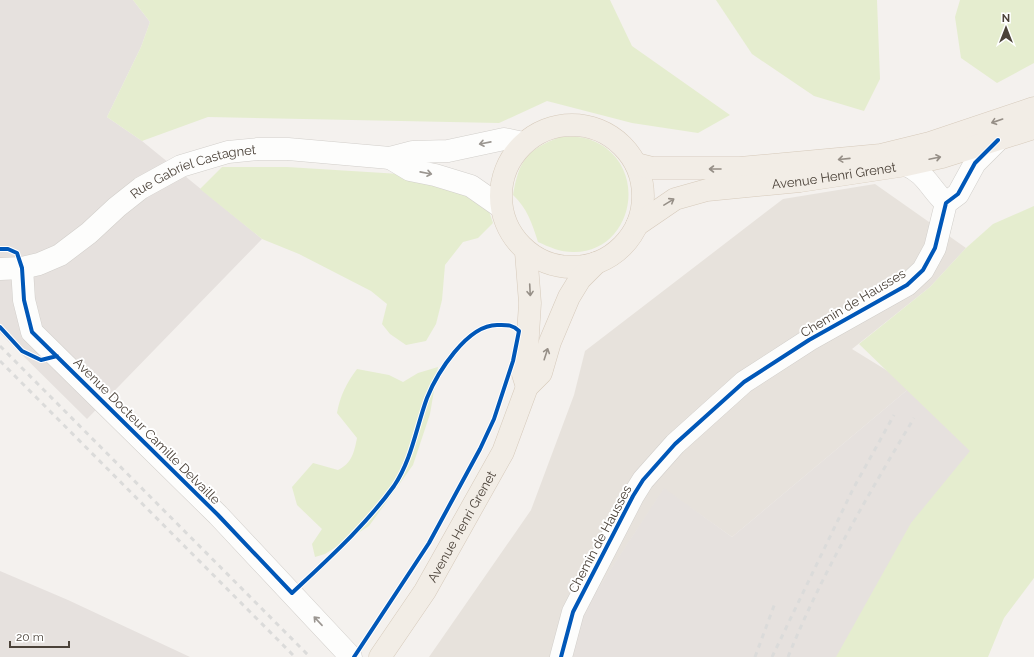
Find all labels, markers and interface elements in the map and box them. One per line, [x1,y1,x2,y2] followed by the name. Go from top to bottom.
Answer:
[986,8,1026,48] north arrow
[1002,12,1010,25] text: N
[991,118,1004,125] one-way arrow
[479,140,492,148] one-way arrow
[127,142,257,201] street label: Rue Gabriel Castagnet
[928,154,941,162] one-way arrow
[838,155,851,163] one-way arrow
[771,159,898,191] street label: Avenue Henri Grenet
[709,165,722,172] one-way arrow
[419,170,432,178] one-way arrow
[663,198,675,206] one-way arrow
[798,266,908,340] street label: Chemin de Hausses
[526,283,533,296] one-way arrow
[543,349,551,361] one-way arrow
[71,355,224,508] street label: Avenue Docteur Camille Delvaille
[424,467,499,585] street label: Avenue Henri Grenet
[565,483,635,595] street label: Chemin de Hausses
[313,616,323,626] one-way arrow
[10,623,69,649] scale bar
[16,630,44,644] text: 20 m

